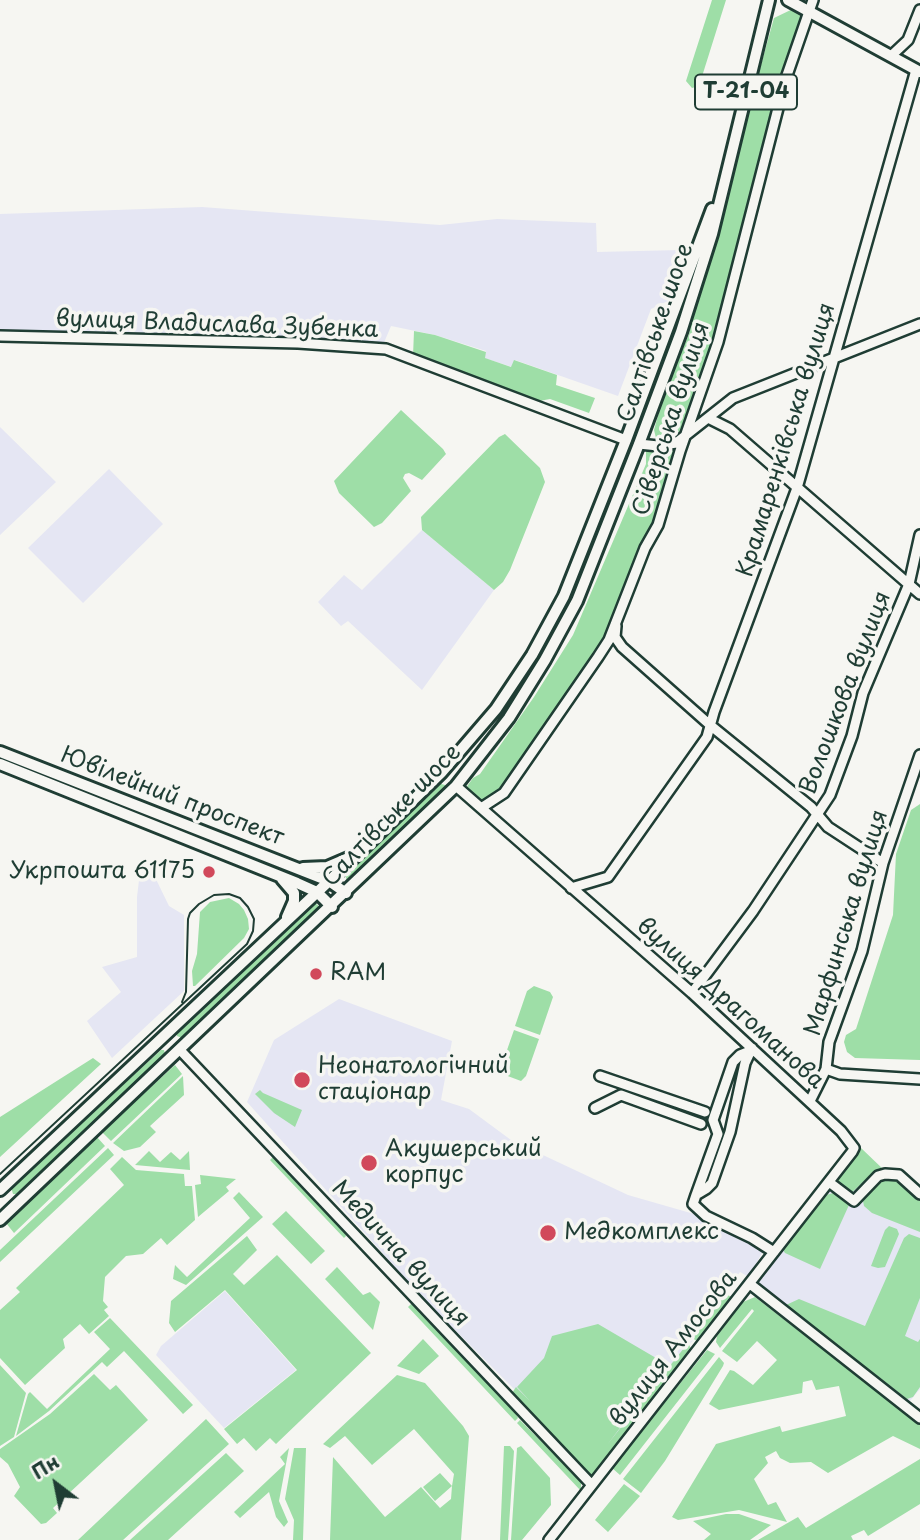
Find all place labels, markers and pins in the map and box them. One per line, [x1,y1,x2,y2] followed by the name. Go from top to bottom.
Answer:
[9,858,195,886] place label: Укрпошта 61175
[201,864,217,880] marker: Укрпошта 61175
[330,960,386,988] place label: RAM
[308,966,324,982] marker: RAM
[318,1053,509,1107] place label: Неонатологічний стаціонар
[292,1070,312,1090] marker: Неонатологічний стаціонар
[385,1136,542,1190] place label: Акушерський корпус
[359,1153,379,1173] marker: Акушерський корпус
[564,1219,719,1247] place label: Медкомплекс
[538,1223,558,1243] marker: Медкомплекс

